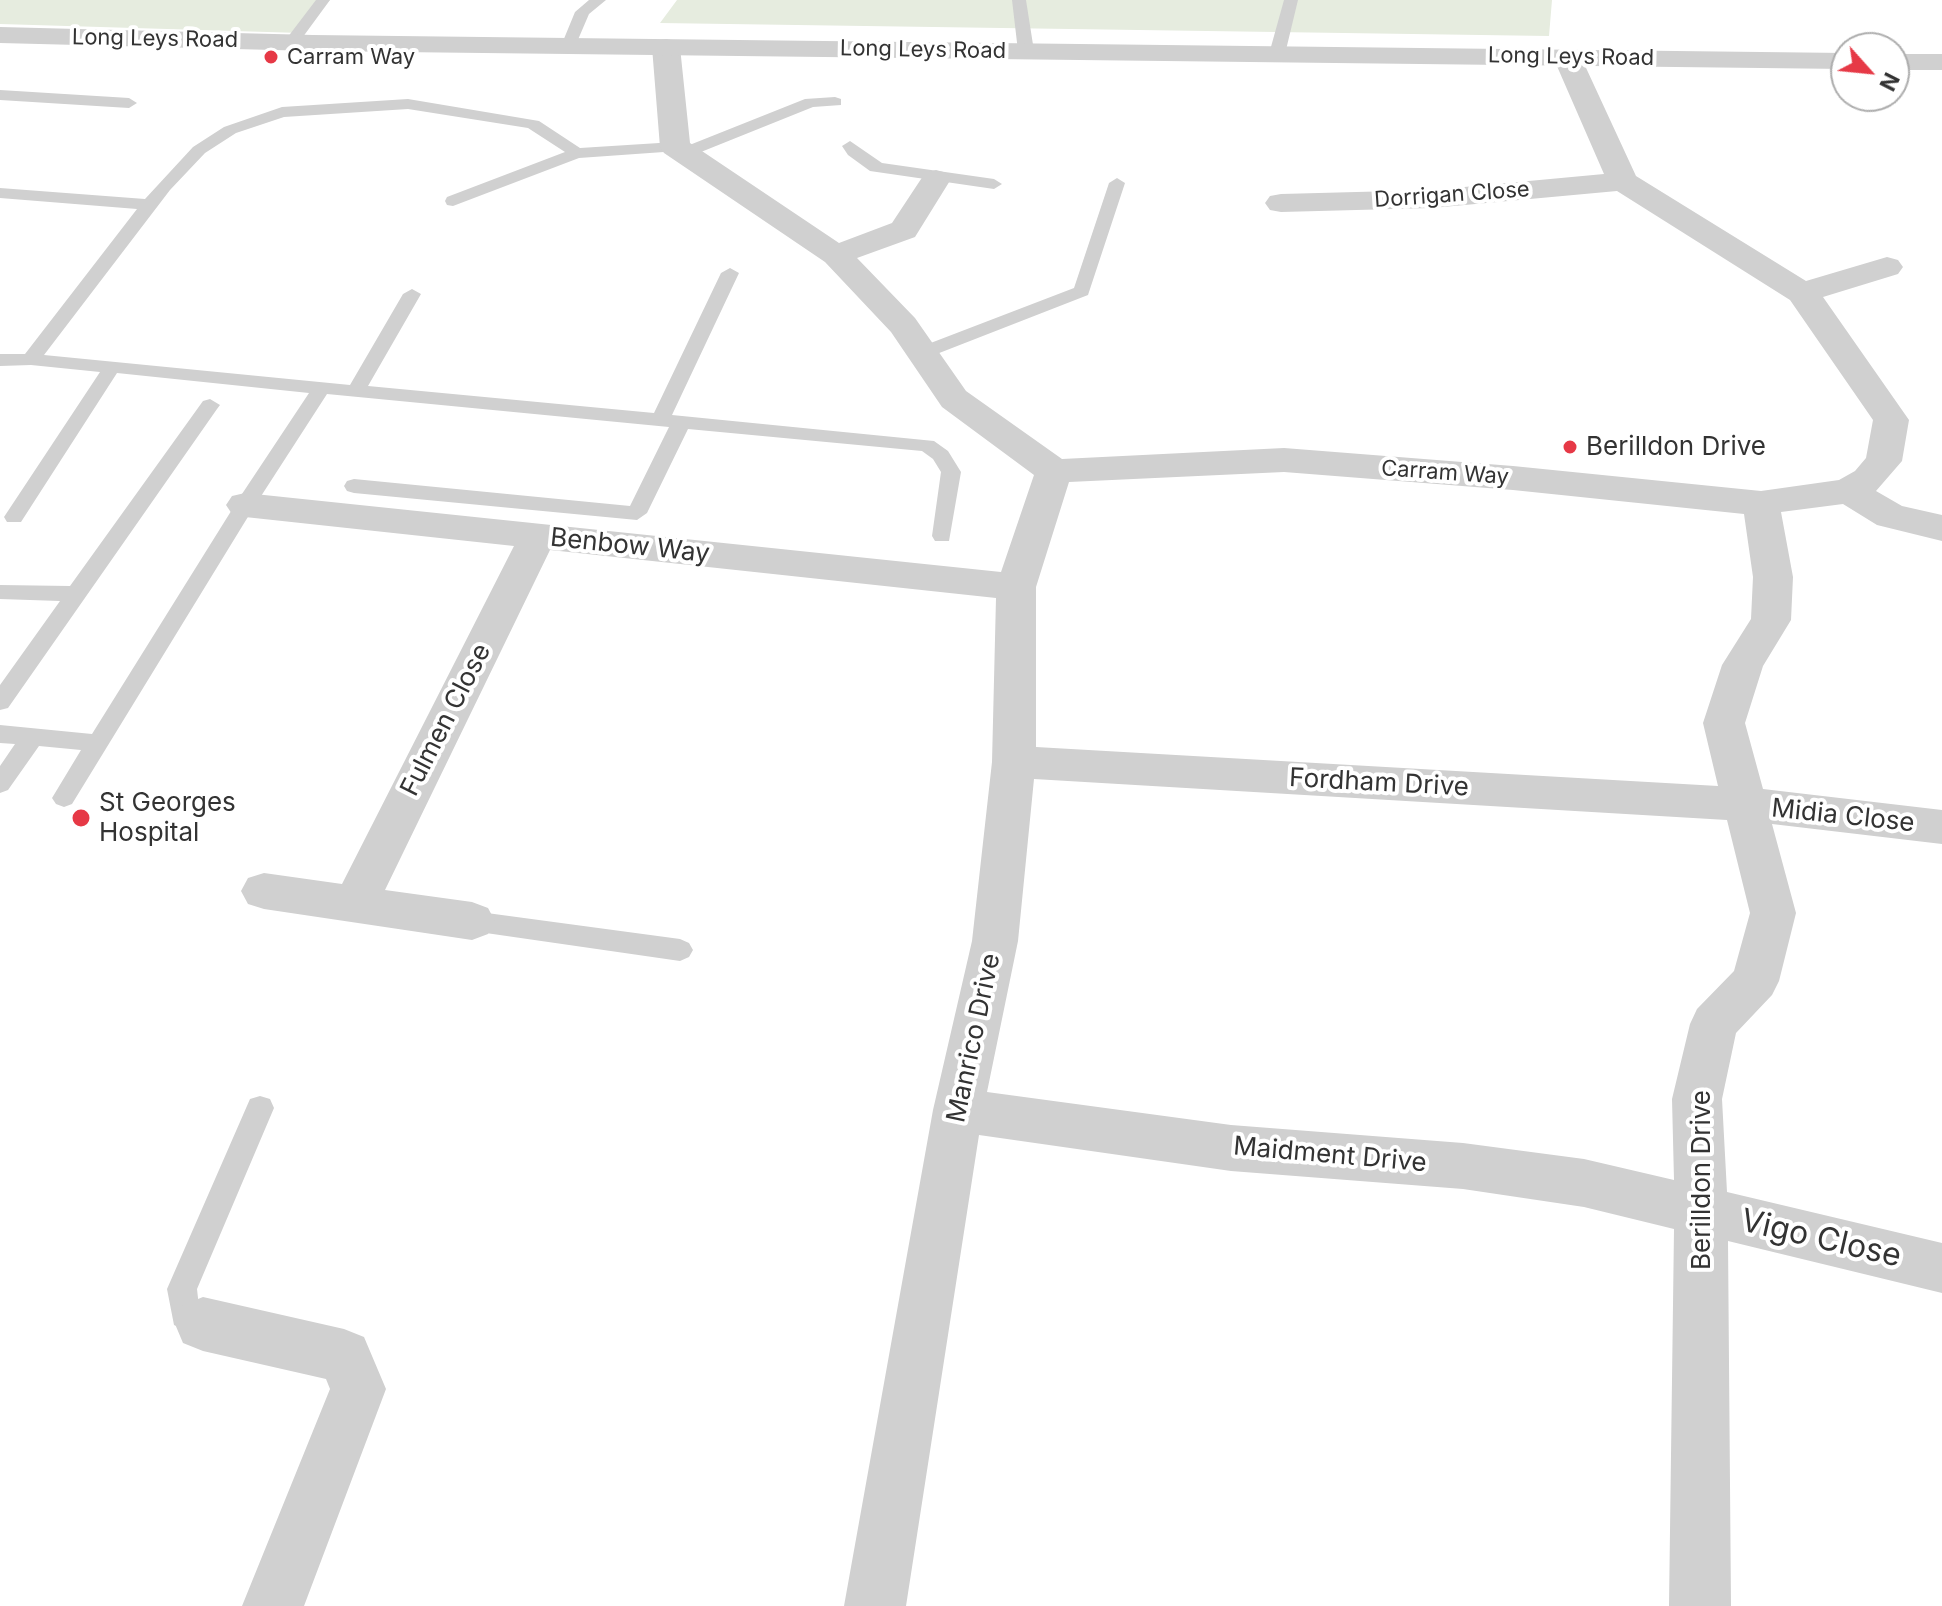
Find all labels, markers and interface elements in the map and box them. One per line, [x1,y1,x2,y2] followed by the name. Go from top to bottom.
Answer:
[72,24,238,54] street label: Long Leys Road
[1830,32,1910,112] north arrow
[840,35,1006,65] street label: Long Leys Road
[1488,42,1654,72] street label: Long Leys Road
[287,44,415,70] place label: Carram Way
[262,48,280,66] marker: Carram Way
[1874,69,1905,95] text: N
[1373,176,1531,214] street label: Dorrigan Close
[1586,431,1766,463] place label: Berilldon Drive
[1561,438,1579,456] marker: Berilldon Drive
[1380,455,1510,491] street label: Carram Way
[549,522,711,570] street label: Benbow Way
[394,639,498,801] street label: Fulmen Close
[1288,763,1470,803] street label: Fordham Drive
[99,787,236,848] place label: St Georges Hospital
[1770,793,1916,839] street label: Midia Close
[70,807,92,829] marker: St Georges Hospital
[941,951,1007,1125] street label: Manrico Drive
[1686,1090,1718,1270] street label: Berilldon Drive
[1232,1131,1428,1179] street label: Maidment Drive
[1737,1202,1905,1276] street label: Vigo Close

